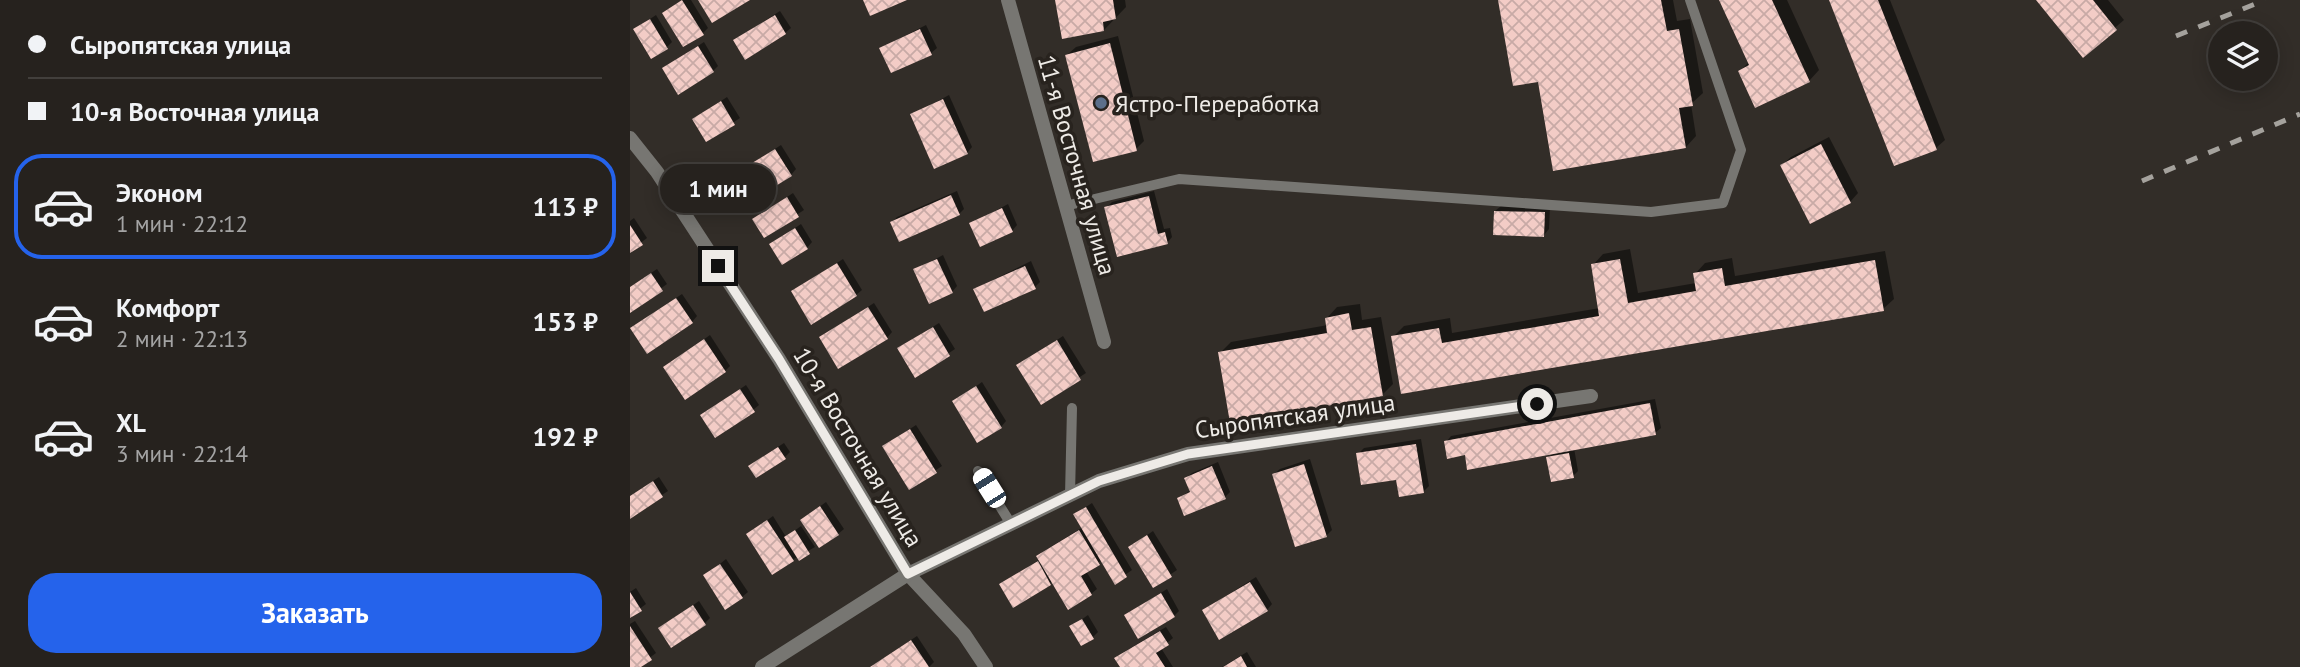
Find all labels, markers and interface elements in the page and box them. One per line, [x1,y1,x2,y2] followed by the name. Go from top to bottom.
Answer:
[2208,21,2278,91] map controls
[2208,21,2278,91] button: layers
[70,28,291,61] text: Сыропятская улица
[1031,51,1123,279] street label: 11-я Восточная улица
[1115,88,1319,119] place label: Ястро-Переработка
[70,95,319,128] text: 10-я Восточная улица
[1093,95,1109,111] marker: Ястро-Переработка
[660,164,776,214] callout: 1 мин
[688,174,748,203] text: 1 мин
[32,175,95,238] icon: car
[116,176,203,209] text: Эконом
[532,190,598,223] text: 113 ₽
[116,209,248,238] text: 1 мин · 22:12
[702,250,734,282] route end
[32,290,95,353] icon: car
[116,291,219,324] text: Комфорт
[532,305,598,338] text: 153 ₽
[116,324,248,353] text: 2 мин · 22:13
[786,342,930,552] street label: 10-я Восточная улица
[1193,387,1397,445] street label: Сыропятская улица
[1521,388,1553,420] route start
[32,405,95,468] icon: car
[116,406,146,439] text: XL
[532,420,598,453] text: 192 ₽
[116,439,248,468] text: 3 мин · 22:14
[969,465,1010,511] car
[28,573,602,653] button: Заказать

